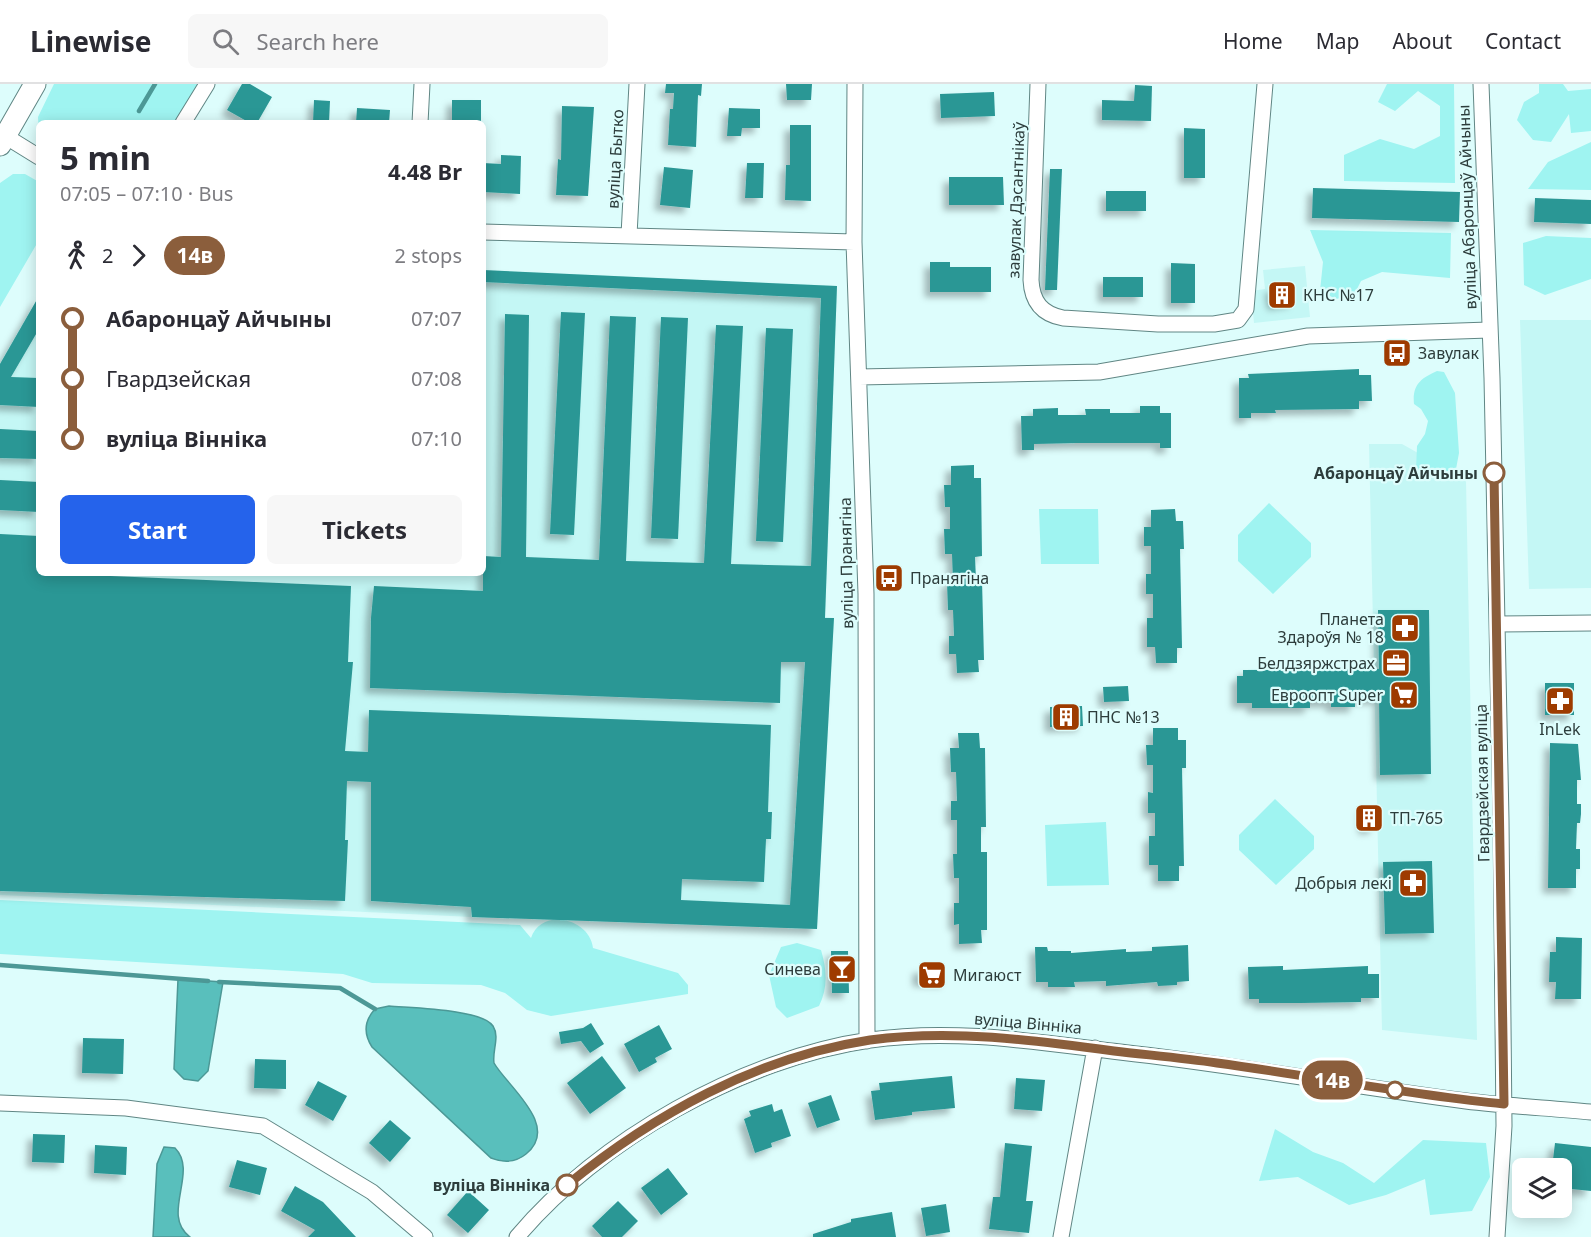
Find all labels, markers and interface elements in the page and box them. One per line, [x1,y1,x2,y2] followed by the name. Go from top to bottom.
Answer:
[188,14,608,68] search box
[30,22,152,60] text: Linewise
[209,25,242,58] icon: search
[257,26,379,56] text: Search here
[1223,27,1283,55] text: Home
[1316,27,1359,55] text: Map
[1392,27,1452,55] text: About
[1485,27,1561,55] text: Contact
[1452,104,1482,310] street label: вуліца Абаронцаў Айчыны
[601,109,629,209] street label: вуліца Бытко
[1002,121,1030,279] street label: завулак Дэсантнікаў
[60,135,151,180] text: 5 min
[388,156,462,186] text: 4.48 Br
[60,180,233,207] text: 07:05 – 07:10 · Bus
[60,239,93,272] icon: walk
[122,239,155,272] icon: forward
[176,241,213,269] text: 14в
[102,242,113,269] text: 2
[395,242,462,269] text: 2 stops
[1266,279,1298,311] building icon: КНС №17
[1303,284,1374,306] place label: КНС №17
[106,303,332,333] text: Абаронцаў Айчыны
[411,305,462,332] text: 07:07
[1381,337,1413,369] bus stop icon: Завулак
[1418,342,1480,364] place label: Завулак
[106,363,251,393] text: Гвардзейская
[411,365,462,392] text: 07:08
[106,423,267,453] text: вуліца Вінніка
[411,425,462,452] text: 07:10
[1314,462,1478,484] place label: Абаронцаў Айчыны
[1483,462,1505,484] marker: Абаронцаў Айчыны
[60,495,255,564] button: Start
[267,495,462,564] button: Tickets
[834,497,858,629] street label: вуліца Пранягіна
[873,562,905,594] bus stop icon: Пранягіна
[910,567,989,589] place label: Пранягіна
[1278,608,1384,648] place label: Планета Здароўя № 18
[1389,612,1421,644] pharmacy icon: Планета Здароўя № 18
[1380,647,1412,679] office icon: Белдзяржстрах
[1257,652,1376,674] place label: Белдзяржстрах
[1388,679,1420,711] supermarket icon: Евроопт Super
[1271,684,1383,706] place label: Евроопт Super
[1544,685,1576,717] pharmacy icon: InLek
[1050,701,1082,733] building icon: ПНС №13
[1470,704,1494,862] street label: Гвардзейская вуліца
[1087,706,1160,728] place label: ПНС №13
[1539,718,1581,740] place label: InLek
[1353,802,1385,834] building icon: ТП-765
[1390,807,1443,829] place label: ТП-765
[1397,867,1429,899] pharmacy icon: Добрыя лекі
[1295,872,1392,894] place label: Добрыя лекі
[826,953,858,985] bar icon: Синева
[764,958,821,980] place label: Синева
[916,959,948,991] supermarket icon: Мигаюст
[953,964,1022,986] place label: Мигаюст
[973,1007,1083,1039] street label: вуліца Вінніка
[1298,1060,1366,1100] line badge: 14в
[1314,1066,1350,1094] text: 14в
[1386,1081,1404,1099] unlabelled marker
[1512,1158,1572,1218] map controls
[1512,1158,1572,1218] button: layers
[433,1174,550,1196] place label: вуліца Вінніка
[556,1174,578,1196] marker: вуліца Вінніка

